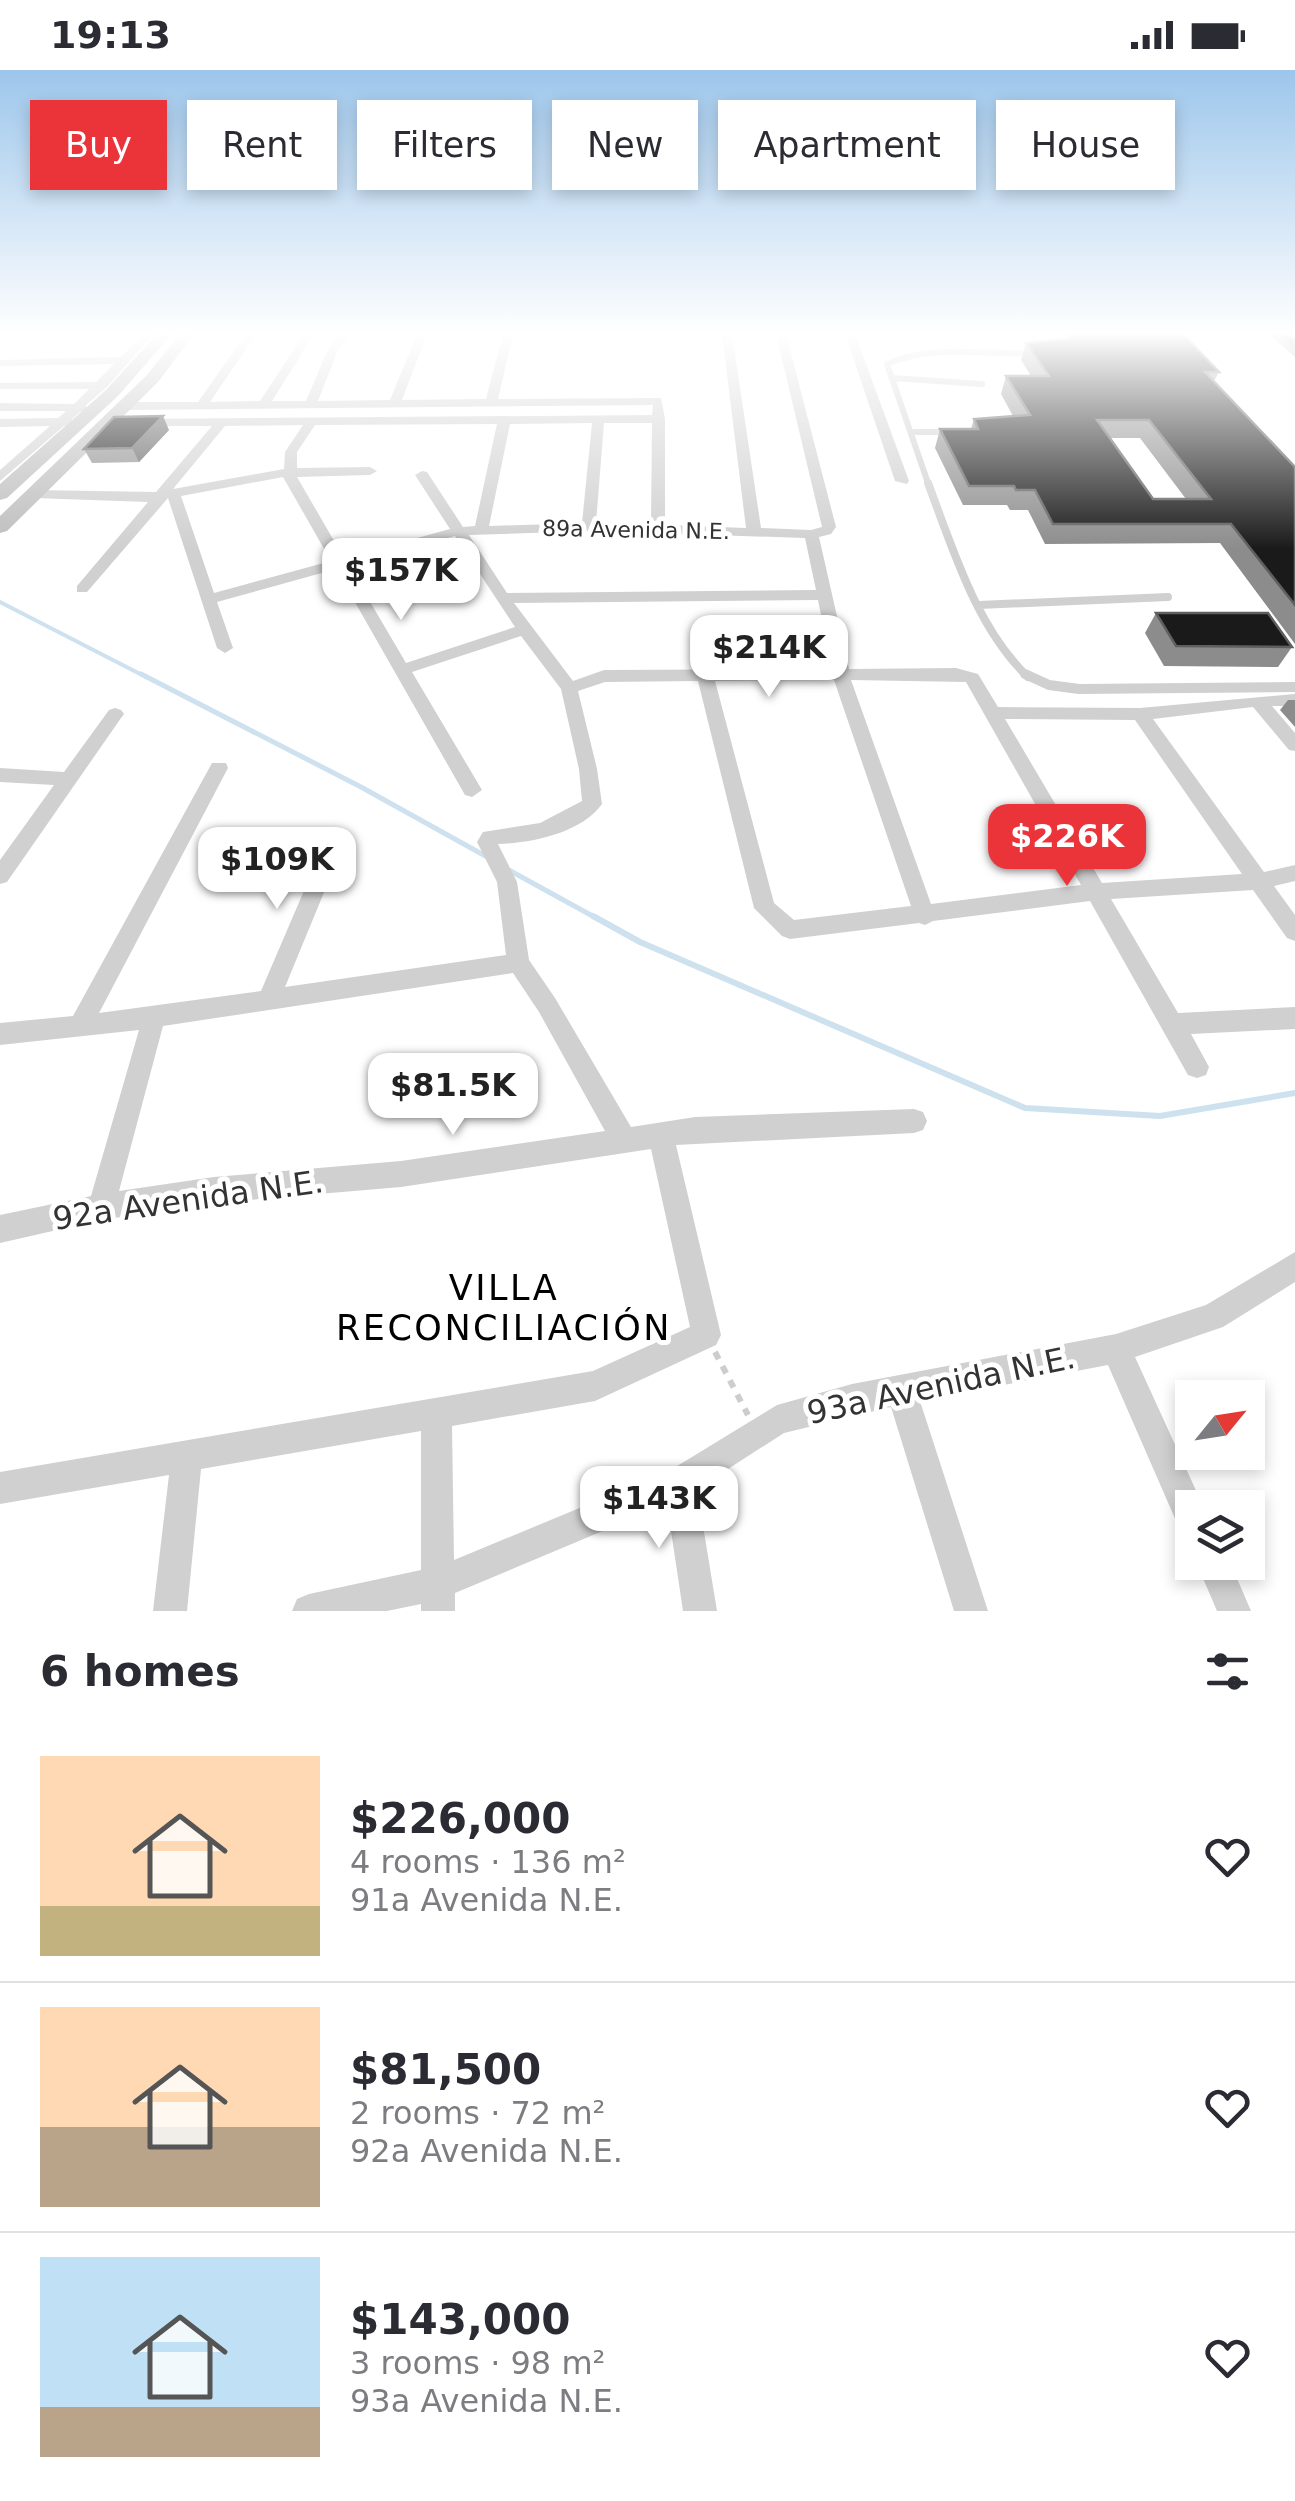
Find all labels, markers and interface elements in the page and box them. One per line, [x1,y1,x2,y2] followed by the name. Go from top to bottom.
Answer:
[50,13,171,57] text: 19:13
[30,100,167,190] chip: Buy
[187,100,337,190] chip: Rent
[357,100,532,190] chip: Filters
[552,100,698,190] chip: New
[718,100,976,190] chip: Apartment
[996,100,1175,190] chip: House
[542,516,730,544] street label: 89a Avenida N.E.
[331,538,471,623] pin: $157K
[344,551,458,589] text: $157K
[699,615,839,700] pin: $214K
[712,628,826,666] text: $214K
[997,804,1137,889] pin: $226K
[1010,817,1124,855] text: $226K
[207,827,347,912] pin: $109K
[220,840,334,878] text: $109K
[372,1053,534,1138] pin: $81.5K
[390,1066,516,1104] text: $81.5K
[50,1162,326,1238] street label: 92a Avenida N.E.
[336,1268,672,1348] district label: VILLA RECONCILIACIÓN
[804,1338,1078,1432] street label: 93a Avenida N.E.
[1175,1380,1265,1470] north arrow
[1175,1380,1265,1580] map controls
[589,1466,729,1551] pin: $143K
[602,1479,716,1517] text: $143K
[1175,1490,1265,1580] button: layers
[1200,1644,1255,1699] icon: filters
[40,1647,240,1696] text: 6 homes
[350,1794,571,1843] text: $226,000
[120,1796,240,1916] icon: home
[1200,1829,1255,1884] icon: heart
[350,1843,626,1881] text: 4 rooms · 136 m²
[350,1881,623,1919] text: 91a Avenida N.E.
[350,2045,541,2094] text: $81,500
[120,2047,240,2167] icon: home
[1200,2080,1255,2135] icon: heart
[350,2094,605,2132] text: 2 rooms · 72 m²
[350,2132,623,2170] text: 92a Avenida N.E.
[350,2295,571,2344] text: $143,000
[120,2297,240,2417] icon: home
[1200,2330,1255,2385] icon: heart
[350,2344,605,2382] text: 3 rooms · 98 m²
[350,2382,623,2420] text: 93a Avenida N.E.

